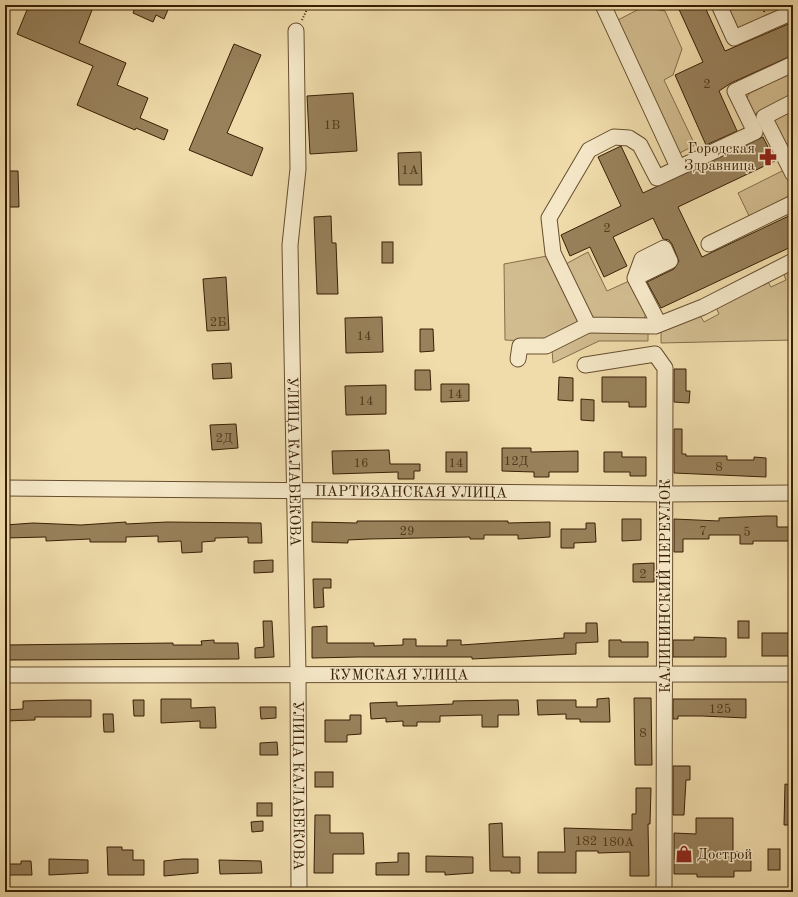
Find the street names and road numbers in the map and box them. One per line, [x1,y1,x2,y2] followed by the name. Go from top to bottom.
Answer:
[283,377,302,547] street label: УЛИЦА КАЛАБЕКОВА
[655,479,674,693] street label: КАЛИНИНСКИЙ ПЕРЕУЛОК
[315,485,508,502] street label: ПАРТИЗАНСКАЯ УЛИЦА
[329,668,469,684] street label: КУМСКАЯ УЛИЦА
[289,701,305,871] street label: УЛИЦА КАЛАБЕКОВА

